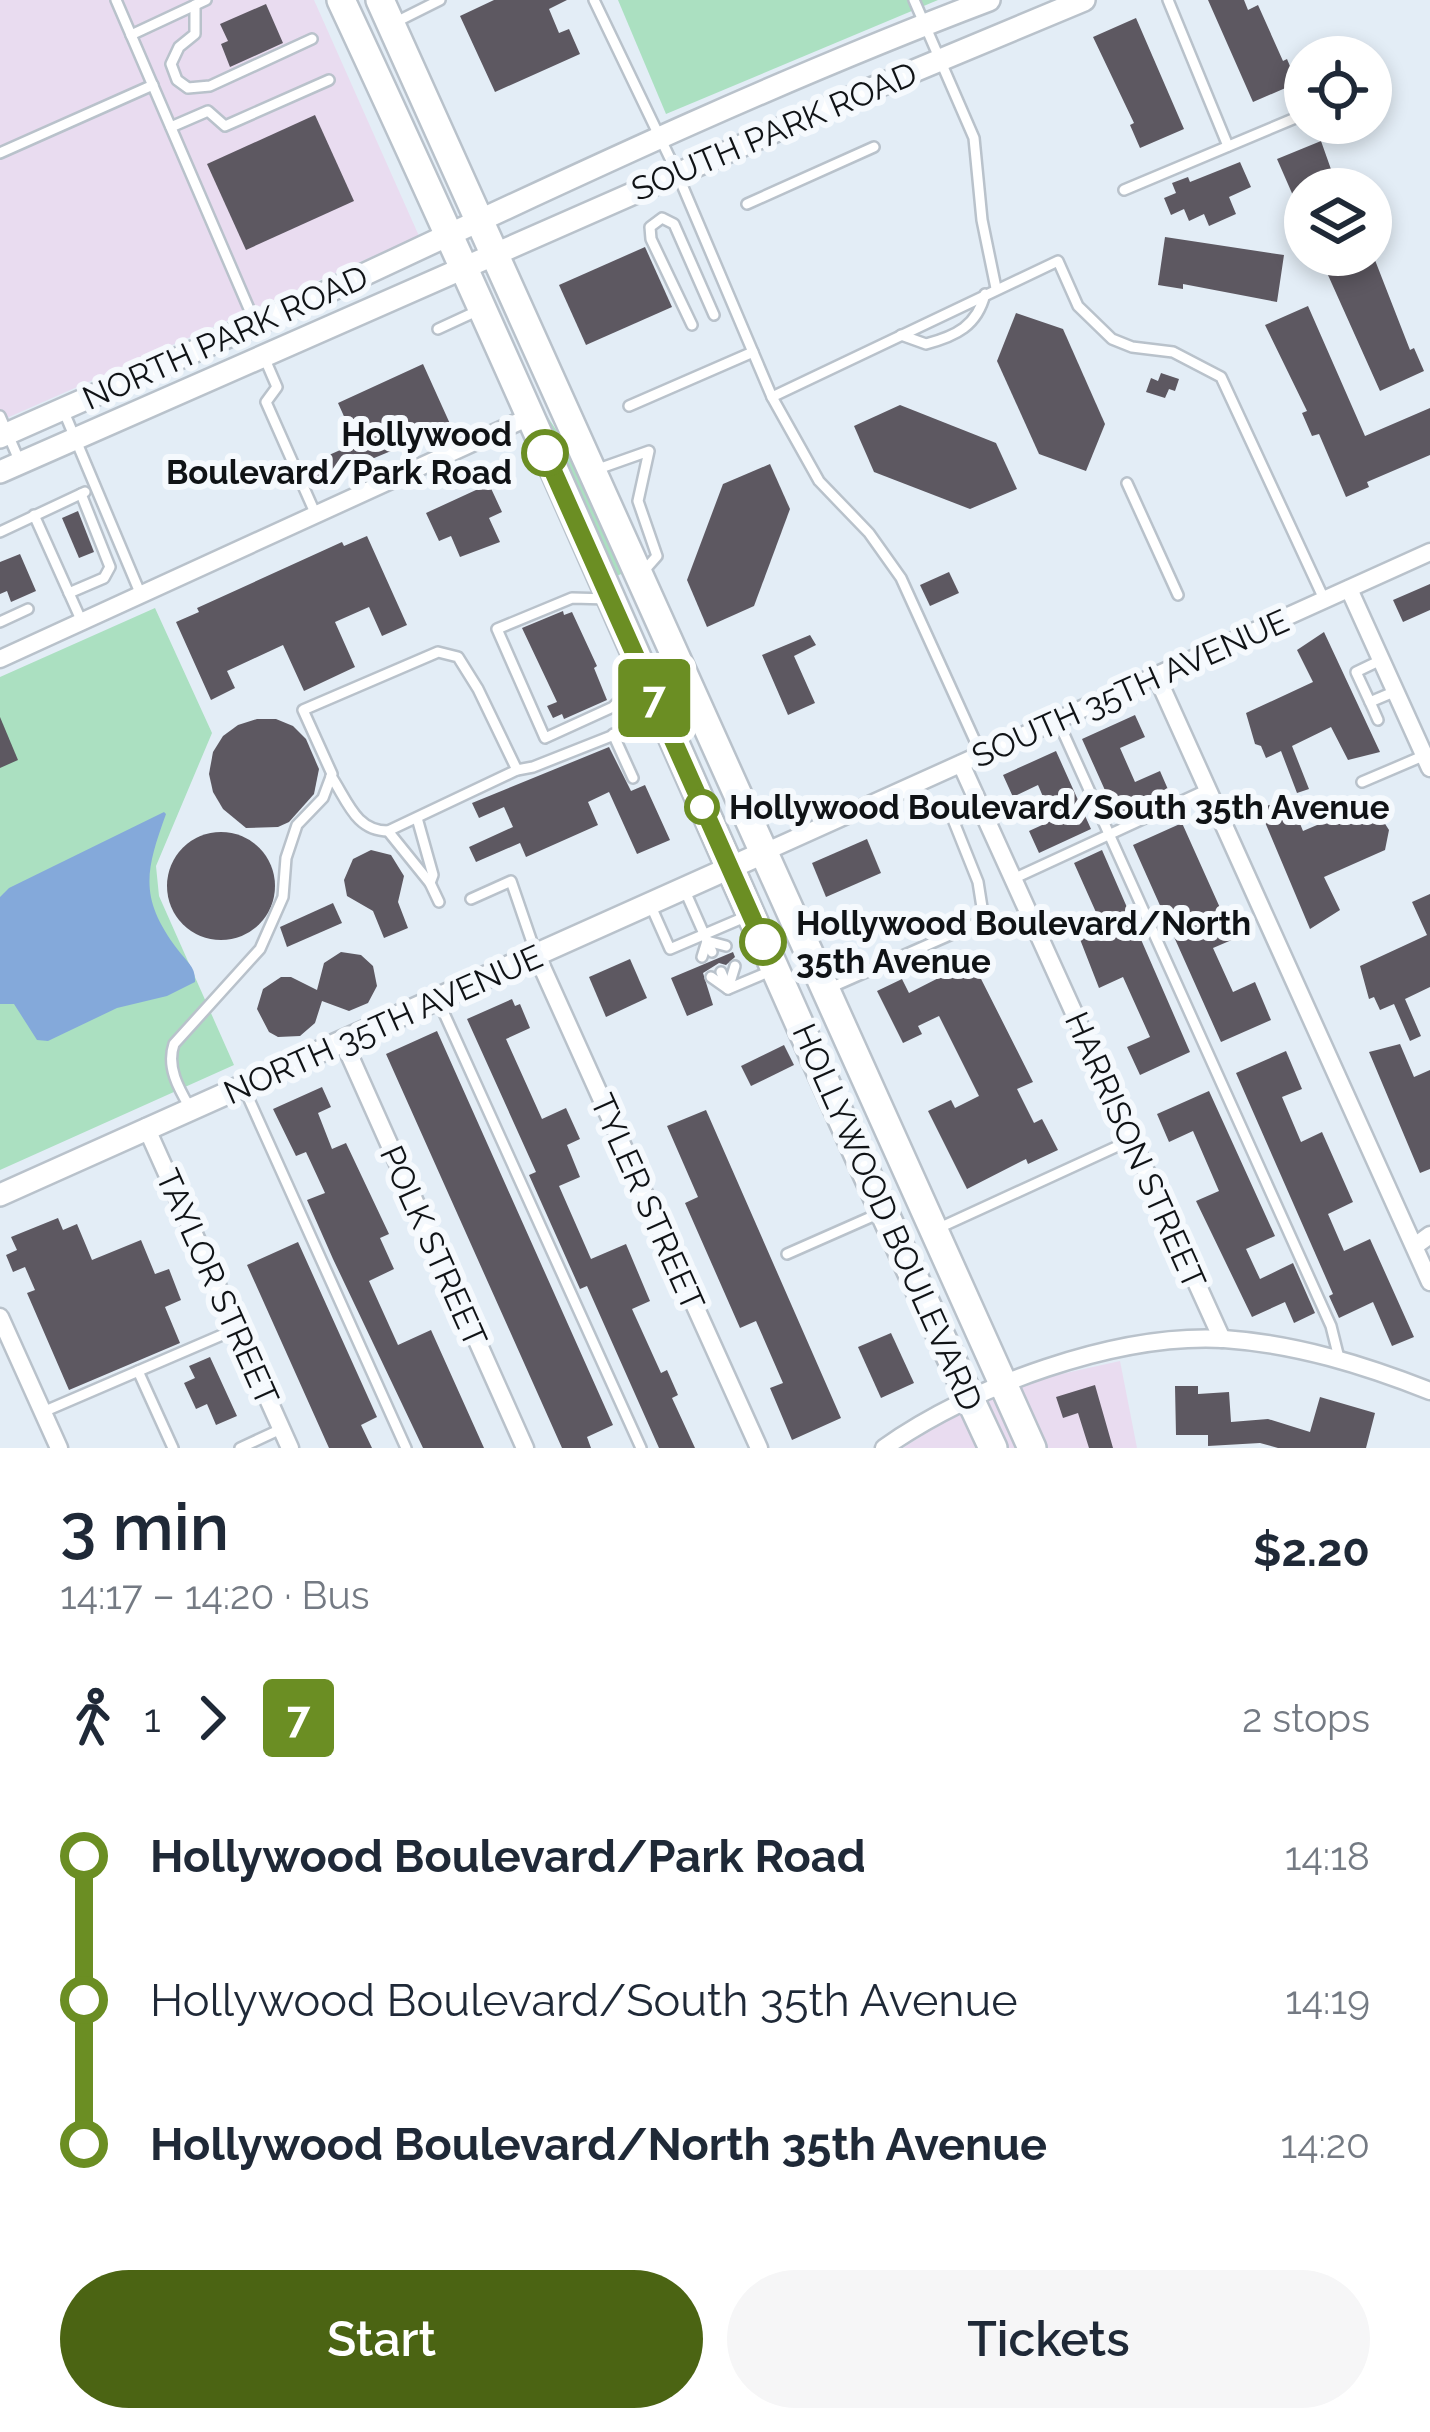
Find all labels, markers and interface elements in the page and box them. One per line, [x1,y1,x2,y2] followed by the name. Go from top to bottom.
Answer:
[1284,36,1392,276] map controls
[1284,36,1392,144] button: locate
[626,54,923,209] street label: SOUTH PARK ROAD
[1284,168,1392,276] button: layers
[77,257,374,418] street label: NORTH PARK ROAD
[166,415,512,492] place label: Hollywood Boulevard/Park Road
[523,431,567,475] marker: Hollywood Boulevard/Park Road
[966,601,1295,776] street label: SOUTH 35TH AVENUE
[615,659,693,737] line badge: 7
[642,673,666,722] text: 7
[729,788,1390,827] place label: Hollywood Boulevard/South 35th Avenue
[686,791,718,823] marker: Hollywood Boulevard/South 35th Avenue
[796,904,1251,981] place label: Hollywood Boulevard/North 35th Avenue
[741,920,785,964] marker: Hollywood Boulevard/North 35th Avenue
[218,937,548,1112] street label: NORTH 35TH AVENUE
[1057,1006,1214,1295] street label: HARRISON STREET
[784,1018,991,1417] street label: HOLLYWOOD BOULEVARD
[582,1088,713,1317] street label: TYLER STREET
[372,1140,495,1353] street label: POLK STREET
[148,1163,287,1411] street label: TAYLOR STREET
[60,1488,229,1565] text: 3 min
[1253,1524,1370,1577] text: $2.20
[60,1572,370,1618] text: 14:17 – 14:20 · Bus
[60,1685,126,1751] icon: walk
[179,1685,245,1751] icon: forward
[287,1693,310,1742] text: 7
[144,1695,161,1741] text: 1
[1242,1695,1370,1741] text: 2 stops
[150,1830,866,1883] text: Hollywood Boulevard/Park Road
[1285,1833,1370,1879] text: 14:18
[150,1974,1018,2027] text: Hollywood Boulevard/South 35th Avenue
[1285,1977,1370,2023] text: 14:19
[150,2118,1047,2171] text: Hollywood Boulevard/North 35th Avenue
[1280,2121,1370,2167] text: 14:20
[60,2270,703,2408] button: Start
[727,2270,1370,2408] button: Tickets

